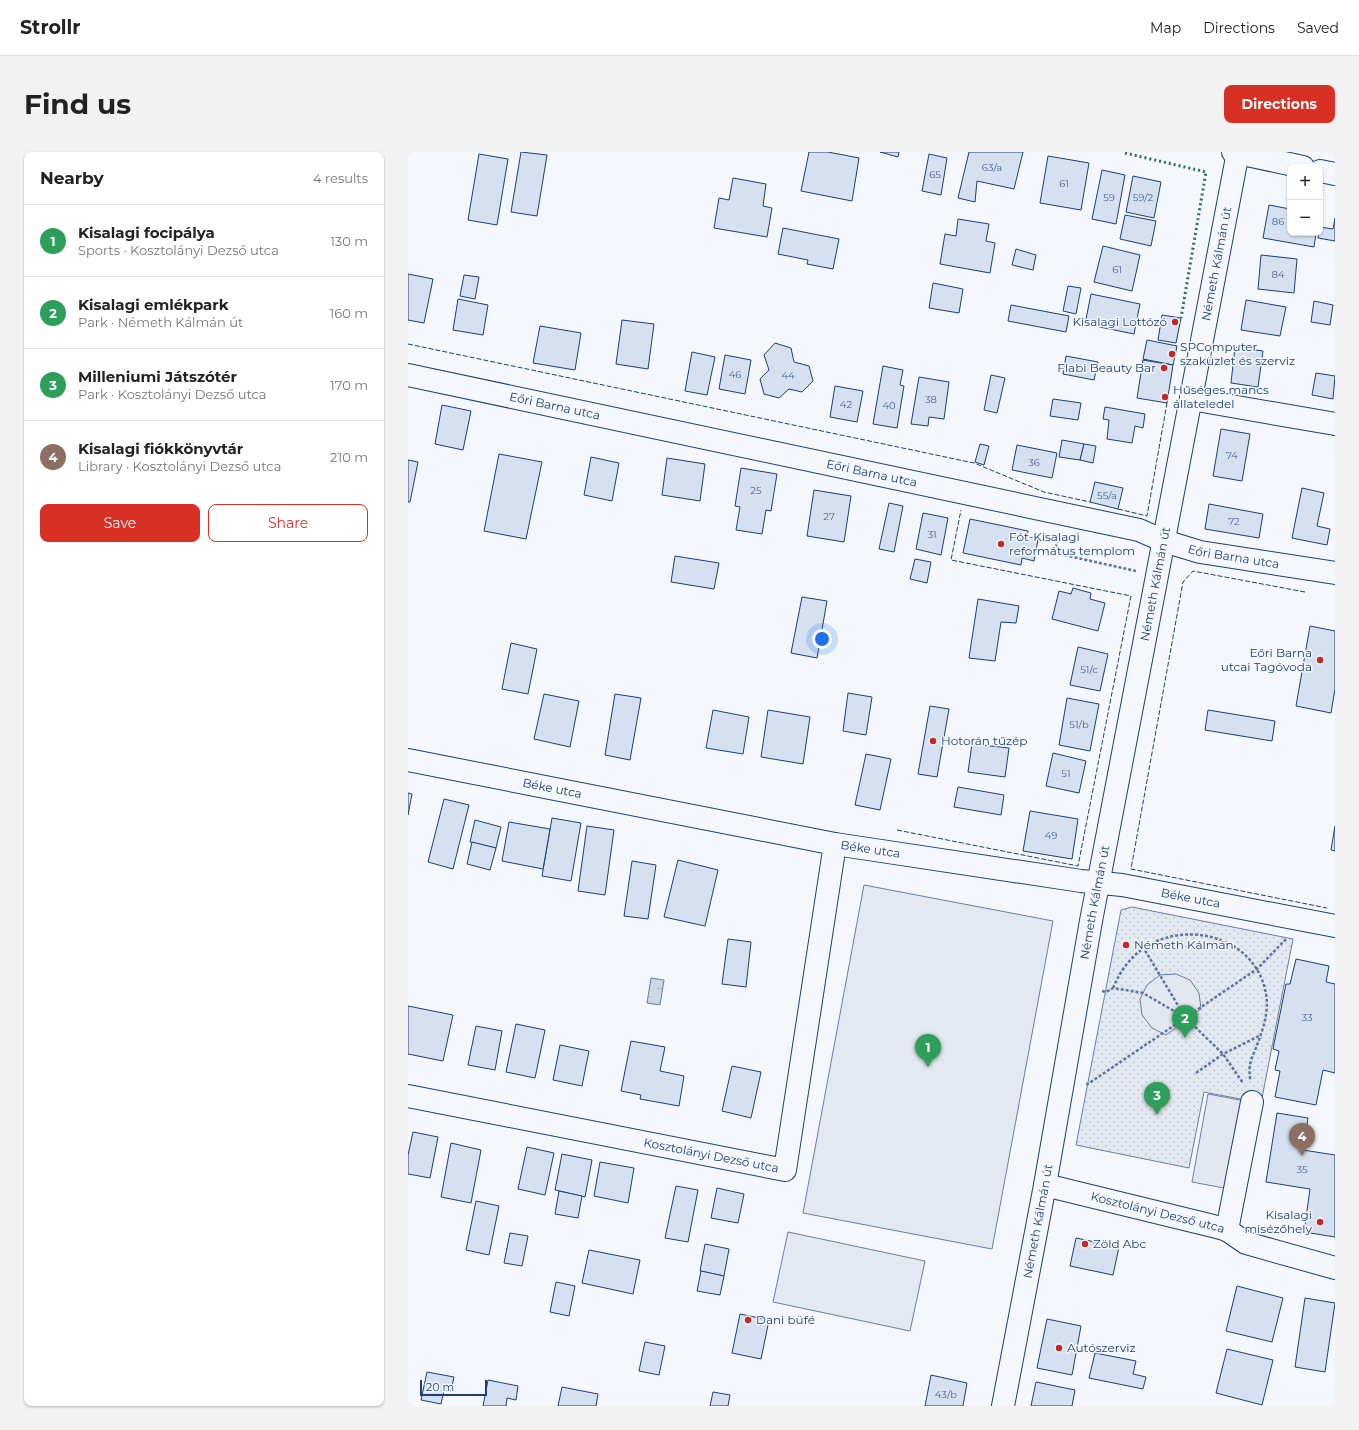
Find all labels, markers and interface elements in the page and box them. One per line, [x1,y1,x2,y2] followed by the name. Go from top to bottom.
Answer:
[20,16,81,39] text: Strollr
[1150,19,1181,37] text: Map
[1203,19,1275,37] text: Directions
[1297,19,1339,37] text: Saved
[1224,85,1335,123] button: Directions
[24,87,131,121] text: Find us
[982,161,1002,174] house number: 63/a
[1287,164,1323,236] map controls
[1287,164,1323,200] button: +
[40,168,104,188] text: Nearby
[929,168,941,181] house number: 65
[313,170,368,186] text: 4 results
[1059,177,1069,190] house number: 61
[1103,191,1115,204] house number: 59
[1133,191,1154,204] house number: 59/2
[1287,200,1323,236] button: −
[1198,205,1234,322] street label: Németh Kálmán út
[1272,215,1284,228] house number: 86
[78,223,215,242] text: Kisalagi focipálya
[50,233,56,249] text: 1
[330,233,368,249] text: 130 m
[78,242,279,258] text: Sports · Kosztolányi Dezső utca
[1112,263,1122,276] house number: 61
[1272,268,1285,281] house number: 84
[78,295,229,314] text: Kisalagi emlékpark
[49,305,57,321] text: 2
[330,305,368,321] text: 160 m
[78,314,243,330] text: Park · Németh Kálmán út
[1073,314,1167,329] place label: Kisalagi Lottózó
[1170,317,1180,327] marker: Kisalagi Lottózó
[1180,339,1295,368] place label: SPComputer szaküzlet és szerviz
[1167,349,1177,359] marker: SPComputer szaküzlet és szerviz
[1057,360,1156,375] place label: Flabi Beauty Bar
[1159,363,1169,373] marker: Flabi Beauty Bar
[78,367,237,386] text: Milleniumi Játszótér
[729,368,741,381] house number: 46
[781,369,795,382] house number: 44
[49,377,57,393] text: 3
[330,377,368,393] text: 170 m
[1173,382,1269,411] place label: Hűséges mancs állateledel
[78,386,267,402] text: Park · Kosztolányi Dezső utca
[508,389,602,423] street label: Eőri Barna utca
[1160,392,1170,402] marker: Hűséges mancs állateledel
[925,393,937,406] house number: 38
[840,398,852,411] house number: 42
[882,399,896,412] house number: 40
[78,439,243,458] text: Kisalagi fiókkönyvtár
[49,449,57,465] text: 4
[330,449,368,465] text: 210 m
[1226,449,1238,462] house number: 74
[825,456,919,490] street label: Eőri Barna utca
[1028,456,1040,469] house number: 36
[78,458,281,474] text: Library · Kosztolányi Dezső utca
[750,484,762,497] house number: 25
[1097,489,1117,502] house number: 55/a
[40,504,200,542] button: Save
[208,504,368,542] button: Share
[823,510,835,523] house number: 27
[1228,515,1240,528] house number: 72
[1137,525,1173,642] street label: Németh Kálmán út
[927,528,937,541] house number: 31
[1009,529,1135,558] place label: Fót-Kisalagi református templom
[996,539,1006,549] marker: Fót-Kisalagi református templom
[1186,541,1280,571] street label: Eőri Barna utca
[812,629,832,649] your location
[1221,645,1312,674] place label: Eőri Barna utcai Tagóvoda
[1315,655,1325,665] marker: Eőri Barna utcai Tagóvoda
[1080,663,1098,676] house number: 51/c
[1069,718,1089,731] house number: 51/b
[941,733,1027,748] place label: Hotorán tűzép
[928,736,938,746] marker: Hotorán tűzép
[1061,767,1071,780] house number: 51
[521,775,583,801] street label: Béke utca
[1045,829,1057,842] house number: 49
[840,837,901,861] street label: Béke utca
[1076,844,1112,961] street label: Németh Kálmán út
[1160,885,1222,911] street label: Béke utca
[1134,937,1234,952] place label: Németh Kálmán
[1121,940,1131,950] marker: Németh Kálmán
[1172,1005,1198,1038] pin: 2
[1301,1011,1313,1024] house number: 33
[915,1034,941,1067] pin: 1
[1144,1082,1170,1115] pin: 3
[1289,1123,1315,1156] pin: 4
[642,1134,780,1176] street label: Kosztolányi Dezső utca
[1019,1163,1056,1280] street label: Németh Kálmán út
[1296,1163,1308,1176] house number: 35
[1089,1188,1227,1236] street label: Kosztolányi Dezső utca
[1244,1207,1312,1236] place label: Kisalagi misézőhely
[1315,1217,1325,1227] marker: Kisalagi misézőhely
[1093,1236,1146,1251] place label: Zöld Abc
[1080,1239,1090,1249] marker: Zöld Abc
[756,1312,815,1327] place label: Dani büfé
[743,1315,753,1325] marker: Dani büfé
[1067,1340,1136,1355] place label: Autószerviz
[1054,1343,1064,1353] marker: Autószerviz
[420,1378,487,1397] scale bar
[426,1380,454,1394] text: 20 m
[935,1388,957,1401] house number: 43/b

